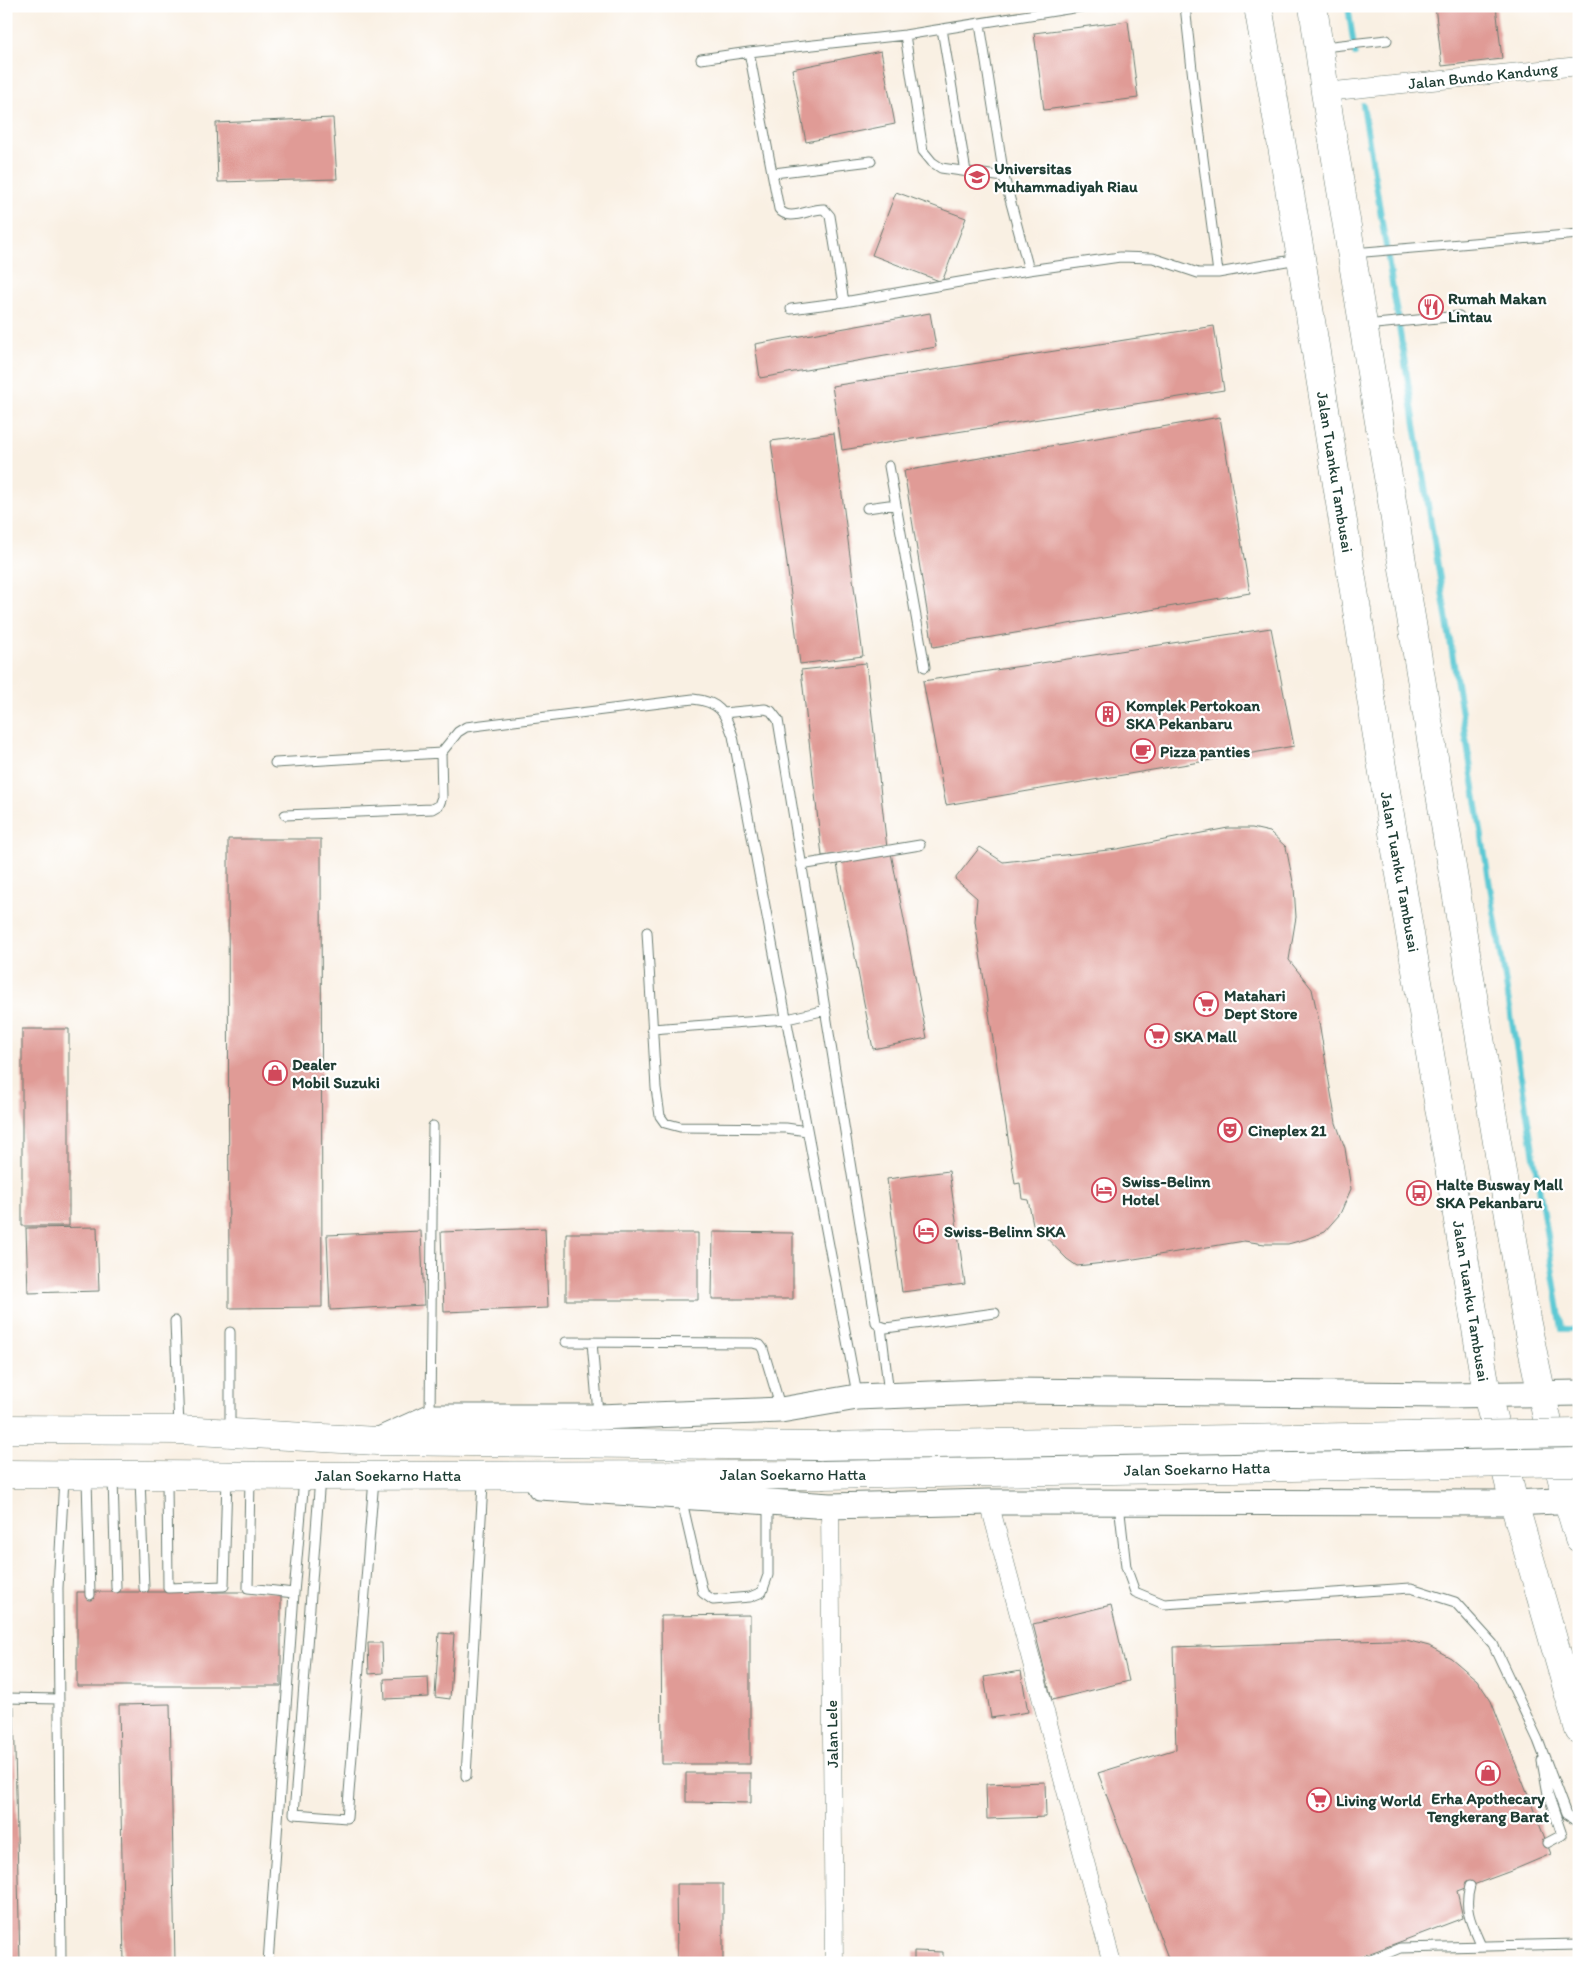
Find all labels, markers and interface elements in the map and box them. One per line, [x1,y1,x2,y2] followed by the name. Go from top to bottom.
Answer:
[1407,59,1560,93] street label: Jalan Bundo Kandung
[994,159,1138,197] place label: Universitas Muhammadiyah Riau
[964,164,990,190] school or university icon: Universitas Muhammadiyah Riau
[1448,289,1547,326] place label: Rumah Makan Lintau
[1418,294,1444,320] restaurant icon: Rumah Makan Lintau
[1313,390,1357,554] street label: Jalan Tuanku Tambusai
[1126,696,1260,733] place label: Komplek Pertokoan SKA Pekanbaru
[1095,701,1121,727] building icon: Komplek Pertokoan SKA Pekanbaru
[1130,738,1156,764] cafe icon: Pizza panties
[1160,742,1250,762] place label: Pizza panties
[1377,790,1423,954] street label: Jalan Tuanku Tambusai
[1224,986,1298,1024] place label: Matahari Dept Store
[1193,991,1219,1017] supermarket icon: Matahari Dept Store
[1144,1023,1170,1049] supermarket icon: SKA Mall
[1174,1027,1237,1046] place label: SKA Mall
[292,1055,380,1092] place label: Dealer Mobil Suzuki
[262,1060,288,1086] shop icon: Dealer Mobil Suzuki
[1217,1117,1243,1143] theatre icon: Cineplex 21
[1248,1121,1327,1141] place label: Cineplex 21
[1122,1172,1212,1209] place label: Swiss-Belinn Hotel
[1436,1175,1564,1212] place label: Halte Busway Mall SKA Pekanbaru
[1091,1177,1117,1203] hotel icon: Swiss-Belinn Hotel
[1406,1180,1432,1206] bus stop icon: Halte Busway Mall SKA Pekanbaru
[913,1218,939,1244] hotel icon: Swiss-Belinn SKA
[1449,1219,1493,1383] street label: Jalan Tuanku Tambusai
[944,1222,1066,1241] place label: Swiss-Belinn SKA
[1124,1458,1271,1480] street label: Jalan Soekarno Hatta
[720,1465,866,1484] street label: Jalan Soekarno Hatta
[315,1466,461,1485] street label: Jalan Soekarno Hatta
[822,1700,842,1768] street label: Jalan Lele
[1475,1760,1501,1786] shop icon: Erha Apothecary Tengkerang Barat
[1306,1787,1332,1813] supermarket icon: Living World
[1426,1789,1549,1827] place label: Erha Apothecary Tengkerang Barat
[1336,1791,1422,1811] place label: Living World

